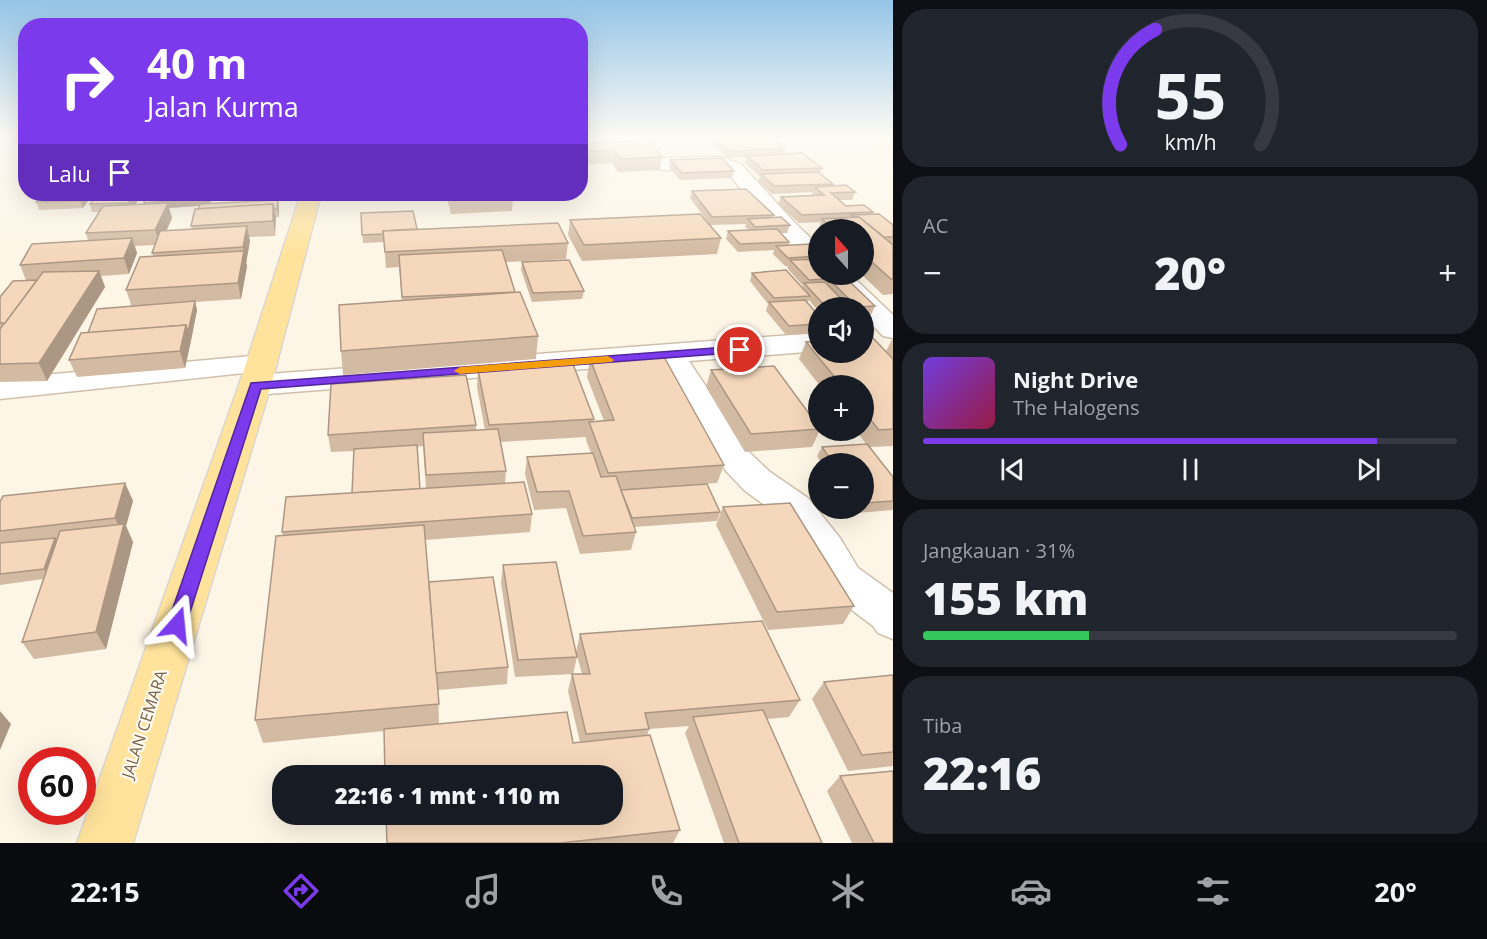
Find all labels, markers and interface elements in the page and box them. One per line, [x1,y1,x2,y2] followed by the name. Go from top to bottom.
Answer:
[147,34,247,91] text: 40 m
[48,42,126,120] icon: right
[1154,52,1226,137] text: 55
[147,88,299,125] text: Jalan Kurma
[1164,127,1216,156] text: km/h
[103,156,136,189] icon: arrive
[48,158,91,188] text: Lalu
[923,212,948,239] text: AC
[808,219,874,285] north arrow
[808,219,874,519] map controls
[1154,242,1226,303] text: 20°
[923,250,942,295] text: −
[1438,250,1457,295] text: +
[808,297,874,363] button: sound
[714,324,765,375] pin
[723,333,756,366] icon: arrive
[1013,364,1138,394] text: Night Drive
[808,375,874,441] button: +
[1013,394,1140,421] text: The Halogens
[808,453,874,519] button: −
[996,453,1029,486] icon: previous
[1174,453,1207,486] icon: pause
[1352,453,1385,486] icon: next
[923,537,1075,564] text: Jangkauan · 31%
[923,567,1088,628] text: 155 km
[145,593,209,657] position arrow
[116,666,172,783] street label: JALAN CEMARA
[923,712,962,739] text: Tiba
[923,742,1041,803] text: 22:16
[18,747,96,825] speed limit sign: 60
[335,780,560,810] text: 22:16 · 1 mnt · 110 m
[280,870,322,912] icon: directions
[462,870,504,912] icon: music
[645,870,687,912] icon: phone
[827,870,869,912] icon: climate
[1010,870,1052,912] icon: car
[1192,870,1234,912] icon: filters
[70,873,140,910] text: 22:15
[1374,873,1417,910] text: 20°

